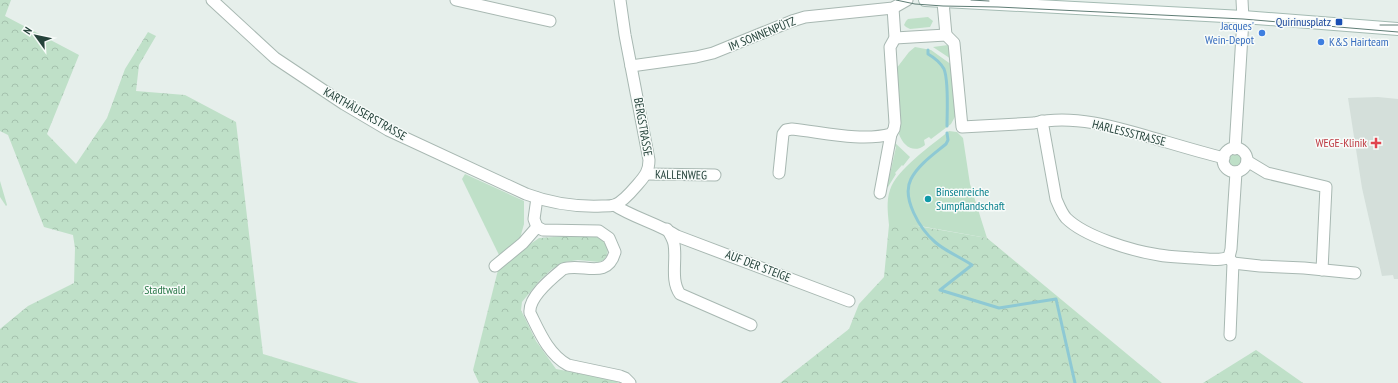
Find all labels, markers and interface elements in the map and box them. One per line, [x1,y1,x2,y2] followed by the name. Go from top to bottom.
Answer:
[726,13,798,54] street label: IM SONNENPÜTZ
[1276,14,1331,29] place label: Quirinusplatz
[16,16,56,56] north arrow
[1334,17,1344,27] marker: Quirinusplatz
[1205,18,1255,47] place label: Jacques' Wein-Depot
[20,24,35,37] text: N
[1257,28,1267,38] marker: Jacques' Wein-Depot
[1329,34,1389,49] place label: K&S Hairteam
[1316,37,1326,47] marker: K&S Hairteam
[321,84,409,143] street label: KARTHÄUSERSTRASSE
[631,96,656,157] street label: BERGSTRASSE
[1091,116,1167,149] street label: HARLESSSTRASSE
[1315,135,1367,150] place label: WEGE-Klinik
[1370,137,1382,149] marker: WEGE-Klinik
[655,167,707,182] street label: KALLENWEG
[936,184,1006,213] place label: Binsenreiche Sumpflandschaft
[923,194,933,204] marker: Binsenreiche Sumpflandschaft
[723,246,793,285] street label: AUF DER STEIGE
[144,282,186,297] park label: Stadtwald

